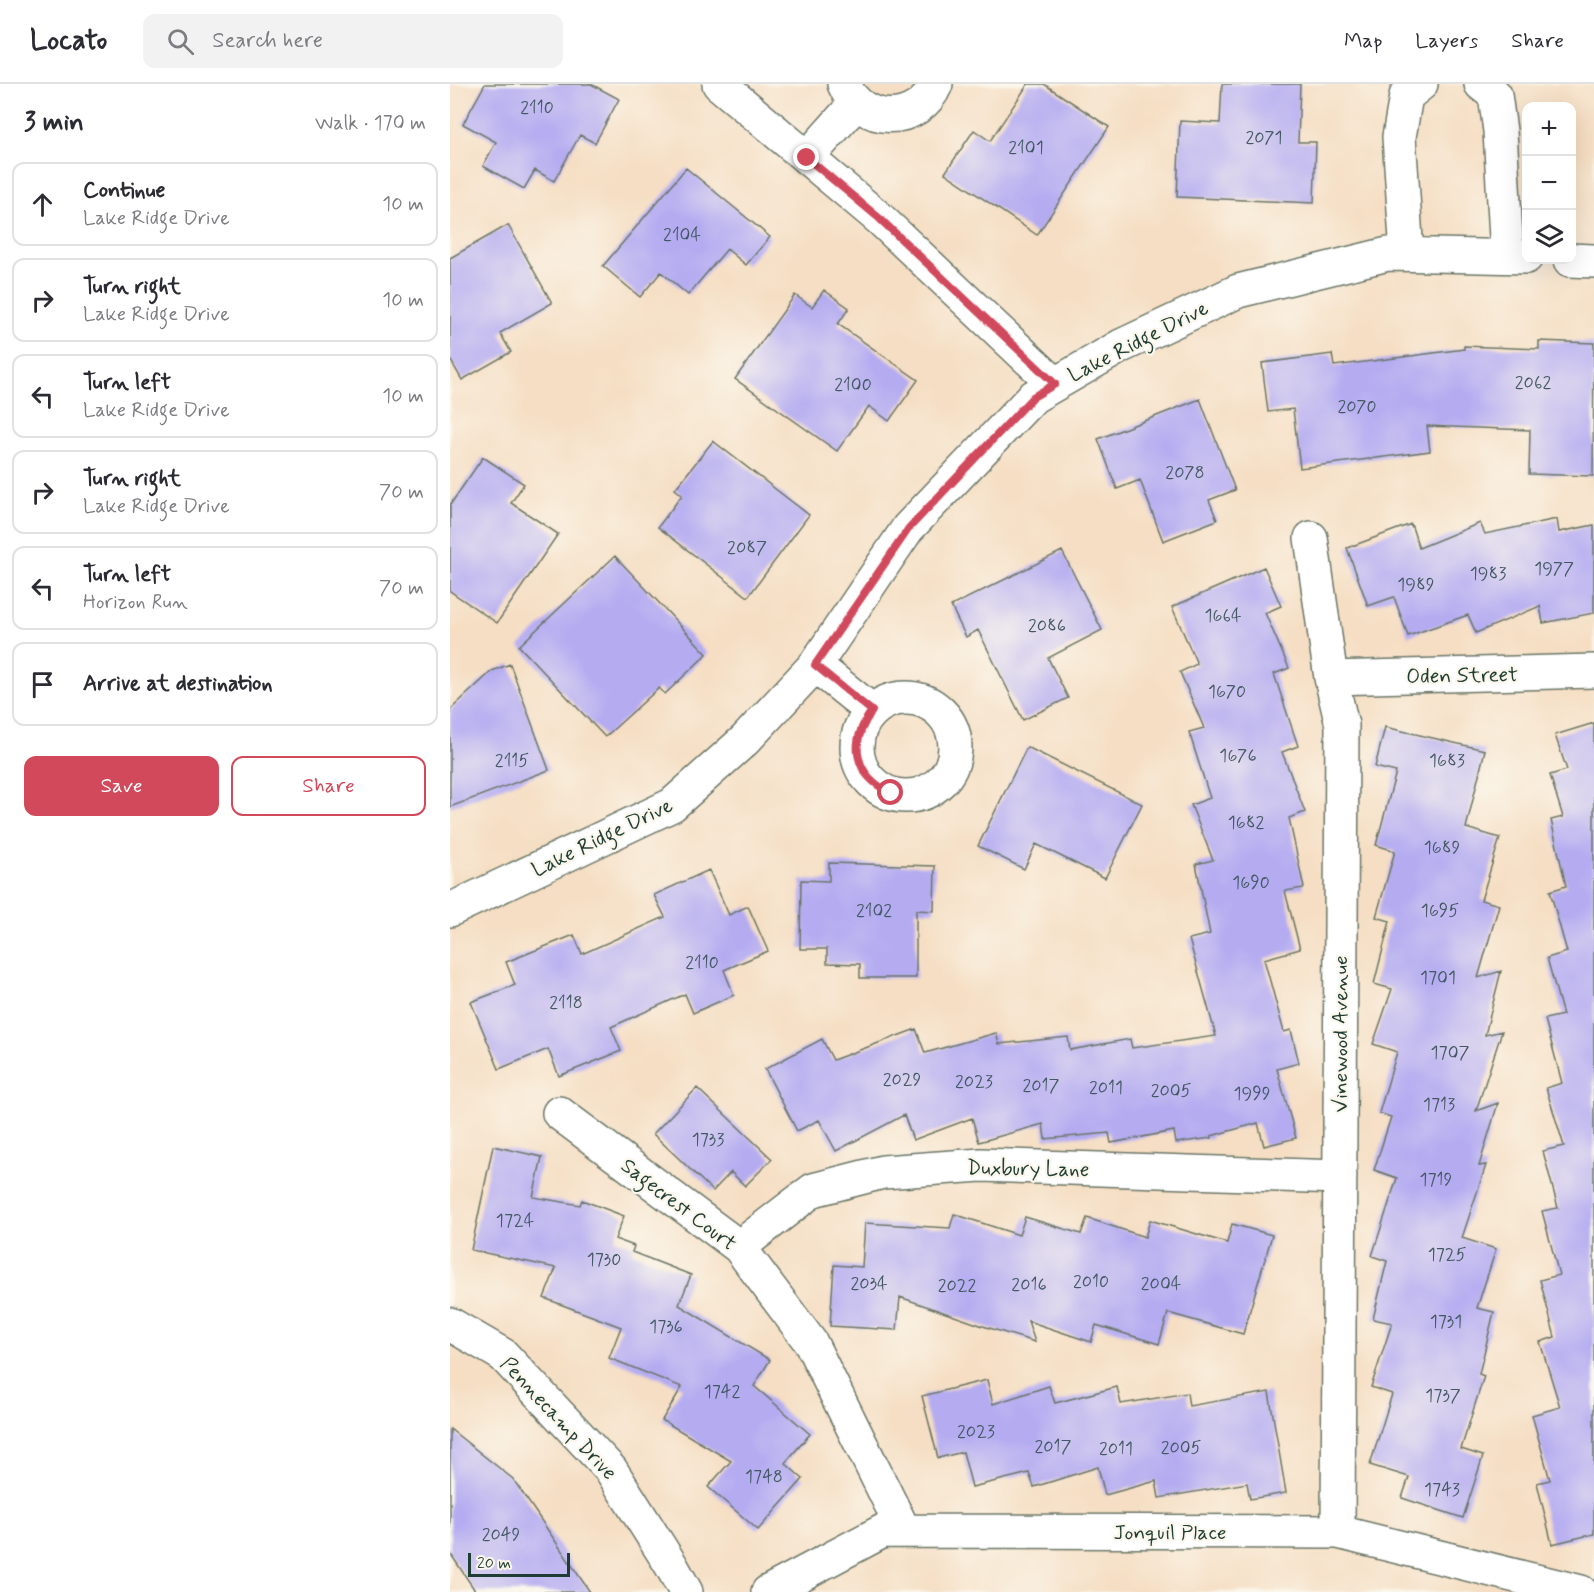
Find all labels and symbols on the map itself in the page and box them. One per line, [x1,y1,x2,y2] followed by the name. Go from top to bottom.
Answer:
[520,96,554,120] house number: 2110
[1245,126,1283,150] house number: 2071
[1008,136,1044,160] house number: 2101
[793,144,819,170] route end
[663,223,701,247] house number: 2104
[1064,294,1214,391] street label: Lake Ridge Drive
[1515,371,1551,395] house number: 2062
[834,373,872,397] house number: 2100
[1337,395,1377,419] house number: 2070
[1165,461,1205,485] house number: 2078
[727,536,767,560] house number: 2087
[1534,557,1574,581] house number: 1977
[1470,562,1506,586] house number: 1983
[1397,573,1435,597] house number: 1989
[1205,604,1241,628] house number: 1664
[1028,614,1066,638] house number: 2086
[1406,661,1518,691] street label: Oden Street
[1208,680,1246,704] house number: 1670
[1219,744,1257,768] house number: 1676
[495,749,529,773] house number: 2115
[1429,749,1465,773] house number: 1683
[877,779,903,805] route start
[527,792,679,886] street label: Lake Ridge Drive
[1228,811,1264,835] house number: 1682
[1424,836,1460,860] house number: 1689
[1232,871,1270,895] house number: 1690
[856,899,892,923] house number: 2102
[1421,899,1459,923] house number: 1695
[685,951,719,975] house number: 2110
[1327,956,1355,1112] street label: Vinewood Avenue
[1420,966,1456,990] house number: 1701
[549,991,583,1015] house number: 2118
[1431,1041,1469,1065] house number: 1707
[883,1068,922,1092] house number: 2029
[955,1070,993,1094] house number: 2023
[1022,1074,1060,1098] house number: 2017
[1089,1076,1123,1100] house number: 2011
[1151,1079,1192,1103] house number: 2005
[1233,1082,1271,1106] house number: 1999
[1423,1093,1455,1117] house number: 1713
[692,1128,724,1152] house number: 1733
[614,1152,742,1259] street label: Sagecrest Court
[966,1154,1089,1184] street label: Duxbury Lane
[1420,1168,1453,1192] house number: 1719
[496,1209,534,1233] house number: 1724
[1428,1243,1467,1267] house number: 1725
[587,1248,621,1272] house number: 1730
[1073,1270,1109,1294] house number: 2010
[851,1272,887,1296] house number: 2034
[1141,1272,1181,1296] house number: 2004
[1011,1273,1047,1297] house number: 2016
[938,1274,977,1298] house number: 2022
[1430,1310,1462,1334] house number: 1731
[649,1315,683,1339] house number: 1736
[494,1351,623,1486] street label: Pennecamp Drive
[704,1380,740,1404] house number: 1742
[1425,1384,1461,1408] house number: 1737
[957,1420,995,1444] house number: 2023
[1034,1435,1072,1459] house number: 2017
[1161,1436,1202,1460] house number: 2005
[1099,1437,1133,1461] house number: 2011
[745,1465,783,1489] house number: 1748
[1424,1478,1460,1502] house number: 1743
[1113,1519,1227,1547] street label: Jonquil Place
[482,1523,520,1547] house number: 2049
[468,1550,570,1578] scale bar

